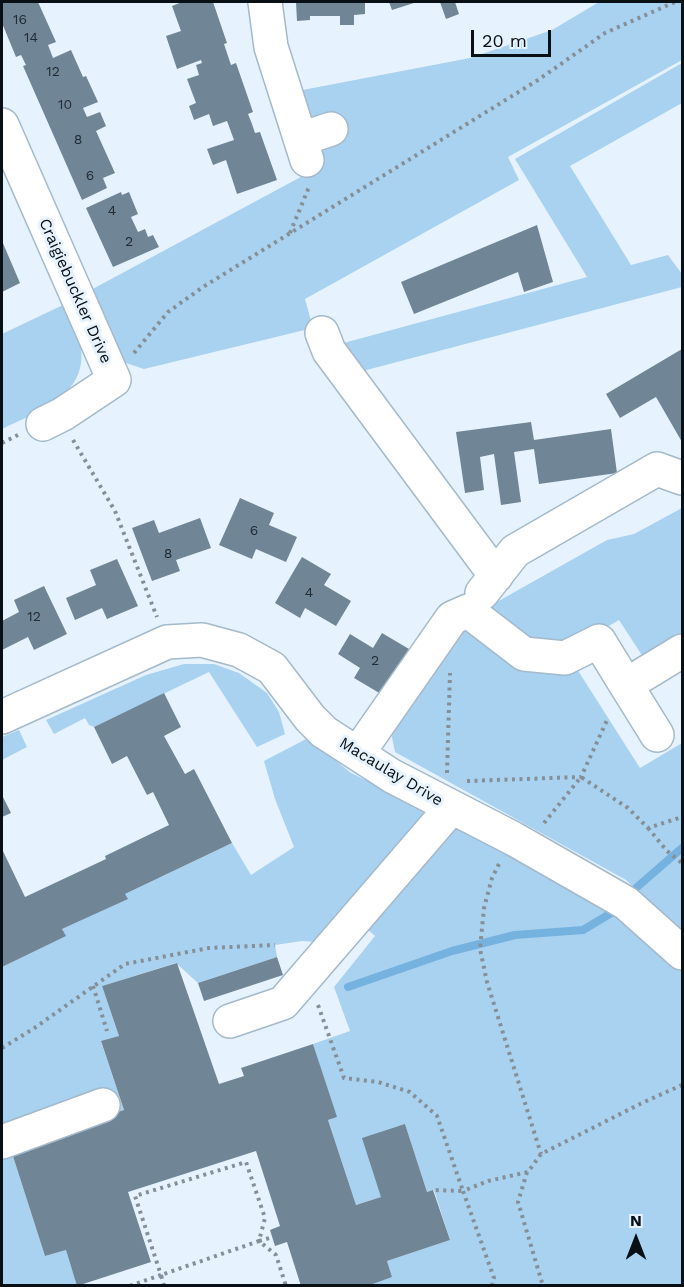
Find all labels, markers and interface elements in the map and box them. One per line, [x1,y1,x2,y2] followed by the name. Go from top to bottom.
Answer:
[13,12,27,28] house number: 16
[474,18,554,56] scale bar
[24,30,38,46] house number: 14
[482,30,527,51] text: 20 m
[46,64,60,80] house number: 12
[58,97,72,113] house number: 10
[74,132,82,148] house number: 8
[86,168,94,184] house number: 6
[108,203,116,219] house number: 4
[34,216,116,366] street label: Craigiebuckler Drive
[125,234,133,250] house number: 2
[250,523,258,539] house number: 6
[164,546,172,562] house number: 8
[305,585,313,601] house number: 4
[27,609,41,625] house number: 12
[371,653,379,669] house number: 2
[336,734,446,810] street label: Macaulay Drive
[606,1209,666,1269] north arrow
[630,1211,642,1230] text: N

